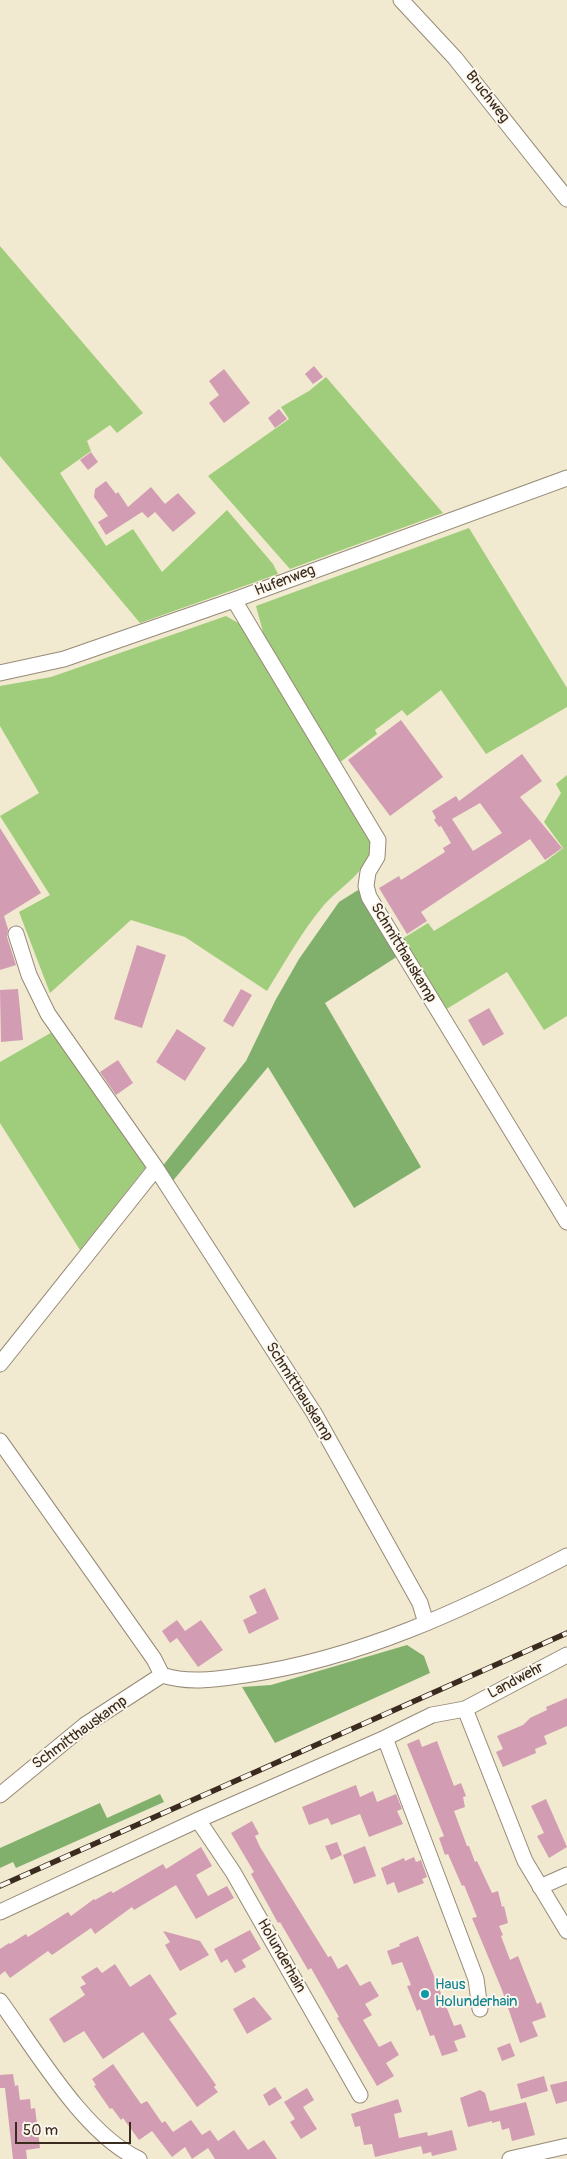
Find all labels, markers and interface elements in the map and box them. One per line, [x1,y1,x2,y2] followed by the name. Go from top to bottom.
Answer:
[461,67,513,127] street label: Bruchweg
[252,561,318,601] street label: Hufenweg
[366,900,440,1006] street label: Schmitthauskamp
[261,1339,337,1445] street label: Schmitthauskamp
[485,1659,547,1703] street label: Landwehr
[29,1692,131,1774] street label: Schmitthauskamp
[253,1916,309,1996] street label: Holunderhain
[435,1976,517,2011] place label: Haus Holunderhain
[419,1988,431,2000] marker: Haus Holunderhain
[18,2112,134,2144] scale bar
[23,2121,58,2140] text: 50 m

